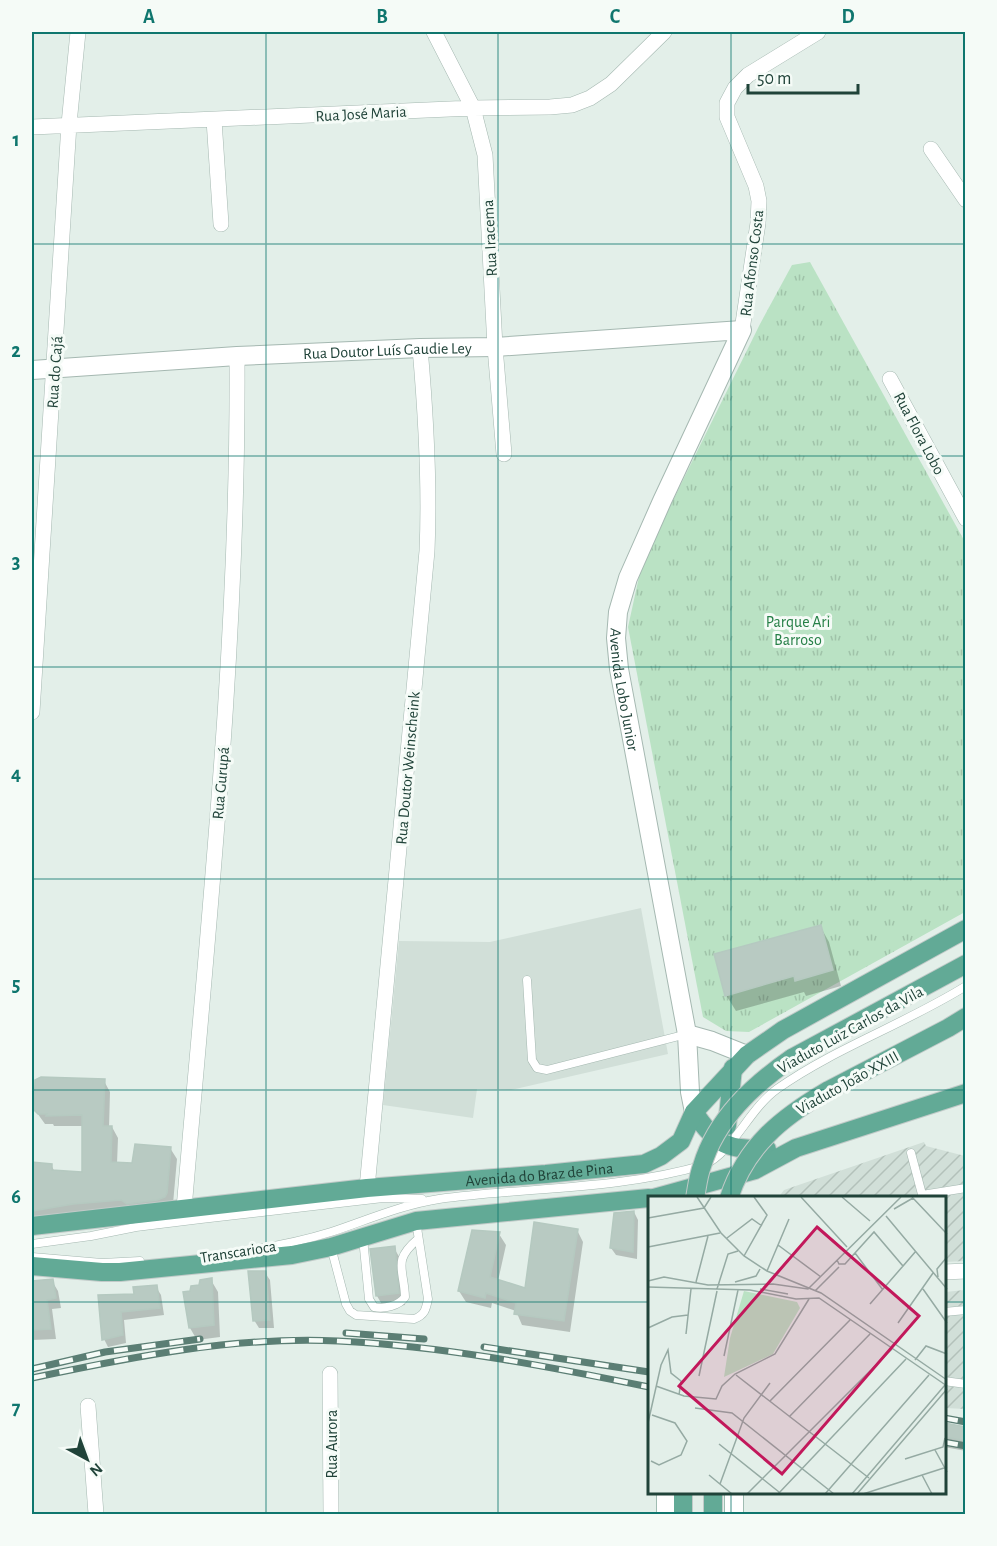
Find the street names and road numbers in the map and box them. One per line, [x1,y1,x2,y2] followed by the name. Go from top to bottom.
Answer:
[315,104,407,124] street label: Rua José Maria
[480,199,500,277] street label: Rua Iracema
[738,209,766,317] street label: Rua Afonso Costa
[44,335,67,409] street label: Rua do Cajá
[303,340,472,362] street label: Rua Doutor Luís Gaudie Ley
[891,390,948,477] street label: Rua Flora Lobo
[607,627,641,753] street label: Avenida Lobo Junior
[393,690,423,845] street label: Rua Doutor Weinscheink
[210,746,232,820] street label: Rua Gurupá
[775,983,926,1077] street label: Viaduto Luiz Carlos da Vila
[794,1048,901,1118] street label: Viaduto João XXIII
[465,1160,614,1189] street label: Avenida do Braz de Pina
[199,1238,277,1266] street label: Transcarioca
[324,1410,340,1478] street label: Rua Aurora

